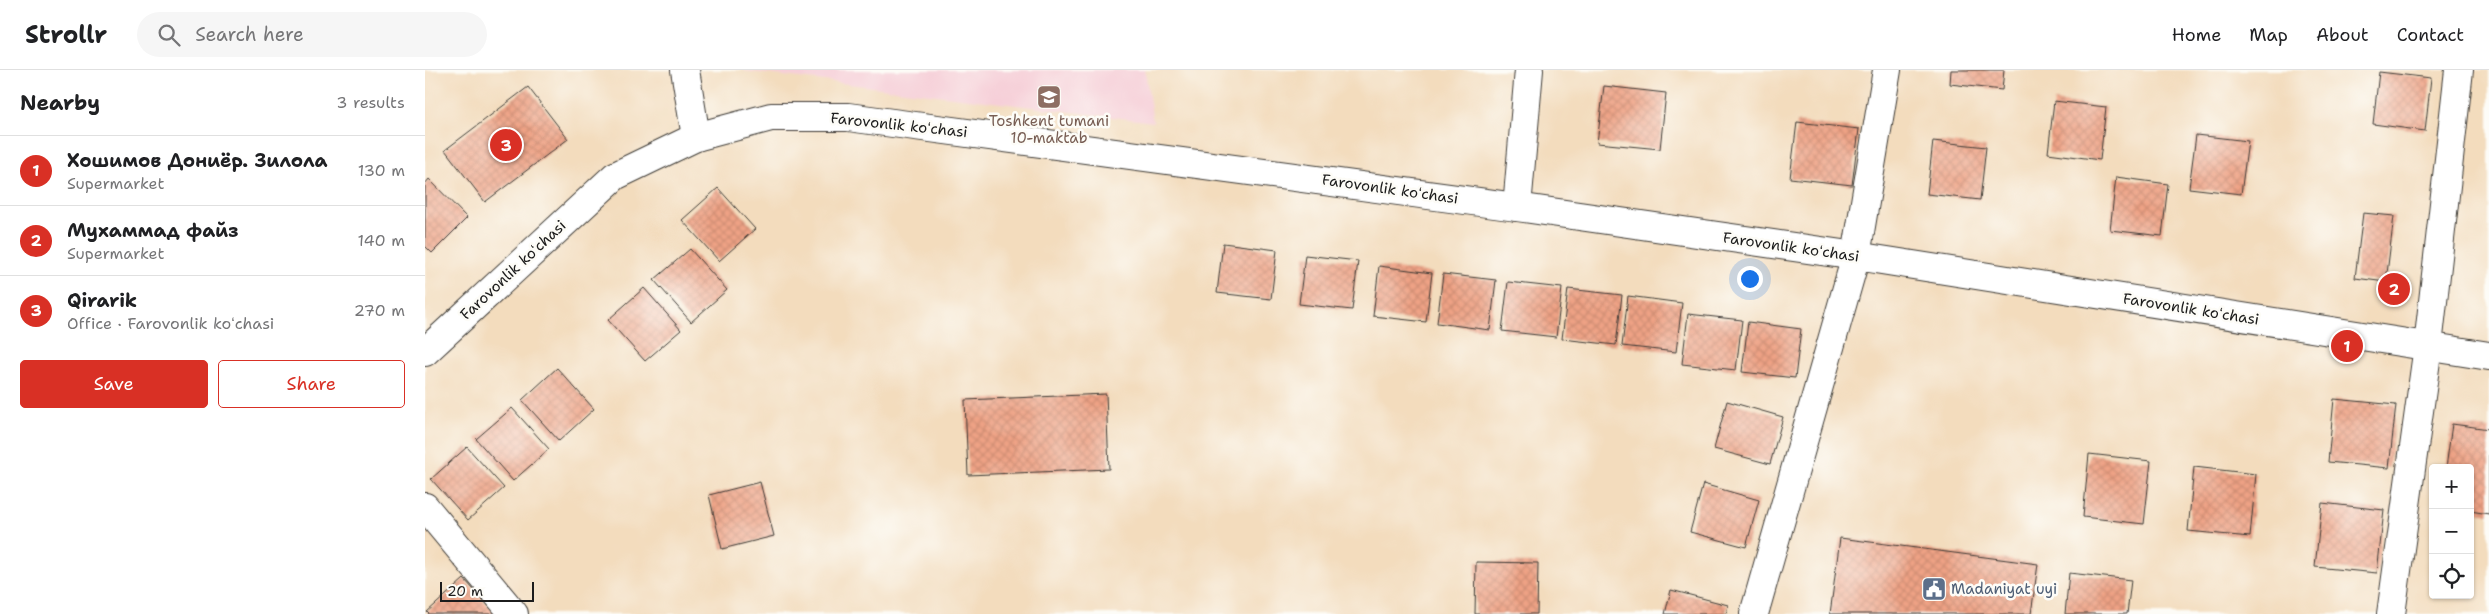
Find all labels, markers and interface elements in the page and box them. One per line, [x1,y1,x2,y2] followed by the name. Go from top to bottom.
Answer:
[137,12,487,57] search box
[25,19,107,51] text: Strollr
[155,21,183,49] icon: search
[195,22,304,47] text: Search here
[2172,23,2221,47] text: Home
[2249,23,2288,47] text: Map
[2316,23,2369,47] text: About
[2397,23,2464,47] text: Contact
[1036,84,1062,110] school or university icon: Toshkent tumani 10-maktab
[20,89,100,117] text: Nearby
[336,92,405,113] text: 3 results
[829,108,969,142] street label: Farovonlik koʻchasi
[989,111,1109,148] place label: Toshkent tumani 10-maktab
[490,126,522,164] pin: 3
[67,148,328,173] text: Хошимов Дониёр. Зилола
[32,160,40,181] text: 1
[358,160,405,181] text: 130 m
[1320,170,1460,208] street label: Farovonlik koʻchasi
[67,173,164,194] text: Supermarket
[456,216,570,324] street label: Farovonlik koʻchasi
[67,218,238,243] text: Мухаммад файз
[1721,228,1861,266] street label: Farovonlik koʻchasi
[30,230,42,251] text: 2
[358,230,405,251] text: 140 m
[67,243,164,264] text: Supermarket
[1737,266,1763,292] your location
[2378,270,2410,308] pin: 2
[67,288,137,313] text: Qirarik
[2121,288,2261,330] street label: Farovonlik koʻchasi
[30,300,42,321] text: 3
[354,300,405,321] text: 270 m
[67,313,274,334] text: Office · Farovonlik koʻchasi
[2331,327,2363,365] pin: 1
[20,360,208,408] button: Save
[218,360,405,408] button: Share
[2429,464,2474,599] map controls
[2429,464,2474,509] button: +
[2429,509,2474,554] button: −
[2429,554,2474,599] button: locate
[1921,576,1947,602] public building icon: Madaniyat uyi
[440,579,534,602] scale bar
[1951,579,2057,599] place label: Madaniyat uyi
[447,582,483,600] text: 20 m

